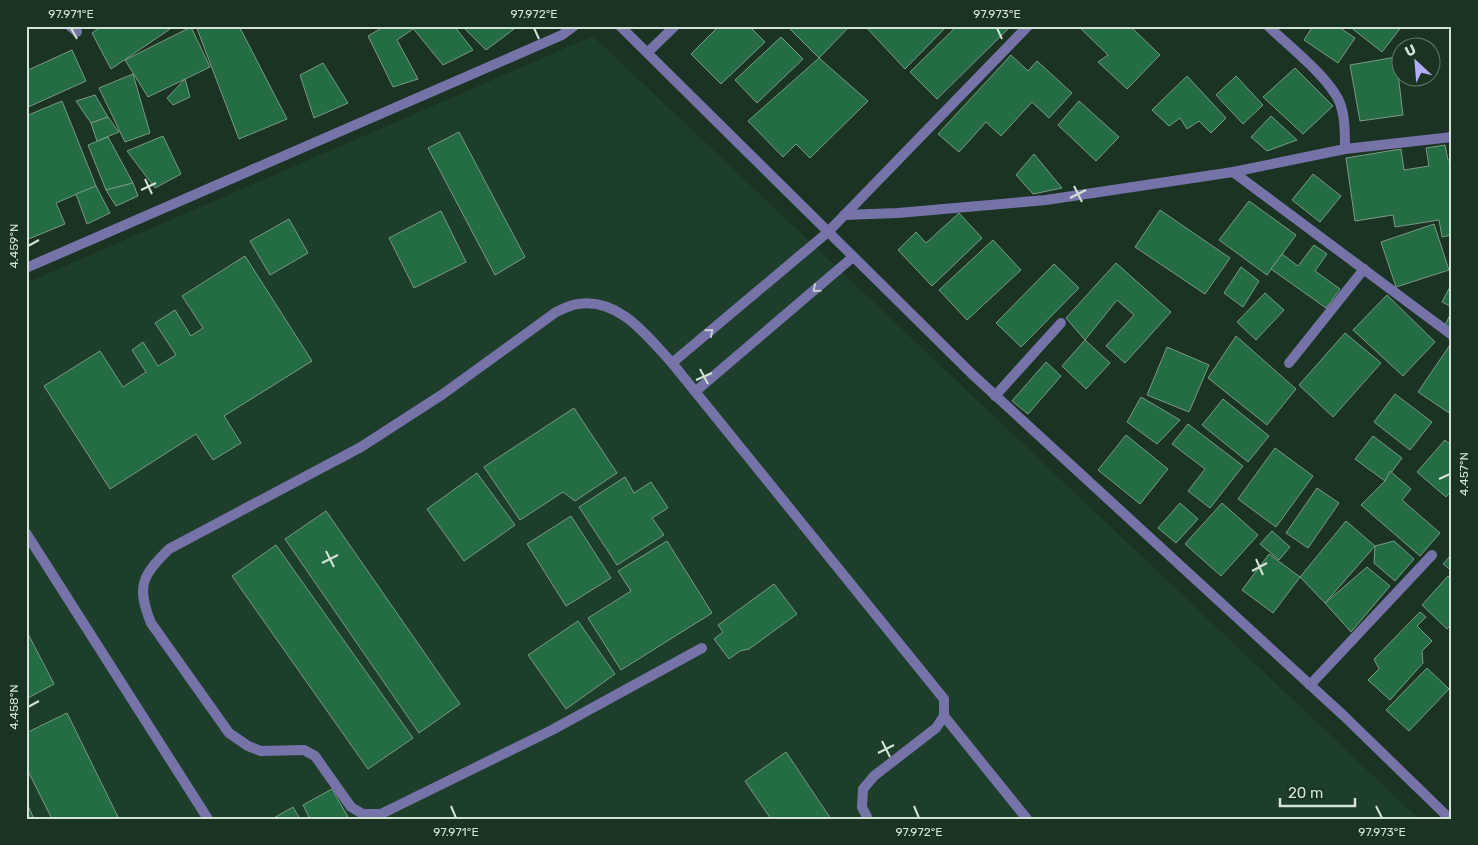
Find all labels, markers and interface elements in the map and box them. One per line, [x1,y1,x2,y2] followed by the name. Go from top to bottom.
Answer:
[48,7,94,21] text: 97.971°E
[510,7,558,21] text: 97.972°E
[973,7,1021,21] text: 97.973°E
[1390,38,1440,88] north arrow
[1402,41,1419,61] text: U
[7,224,21,268] text: 4.459°N
[813,283,822,291] one-way arrow
[704,329,713,337] one-way arrow
[1457,452,1471,496] text: 4.457°N
[7,684,21,730] text: 4.458°N
[1280,775,1356,807] scale bar
[1288,784,1323,802] text: 20 m
[433,825,479,839] text: 97.971°E
[895,825,943,839] text: 97.972°E
[1358,825,1406,839] text: 97.973°E

